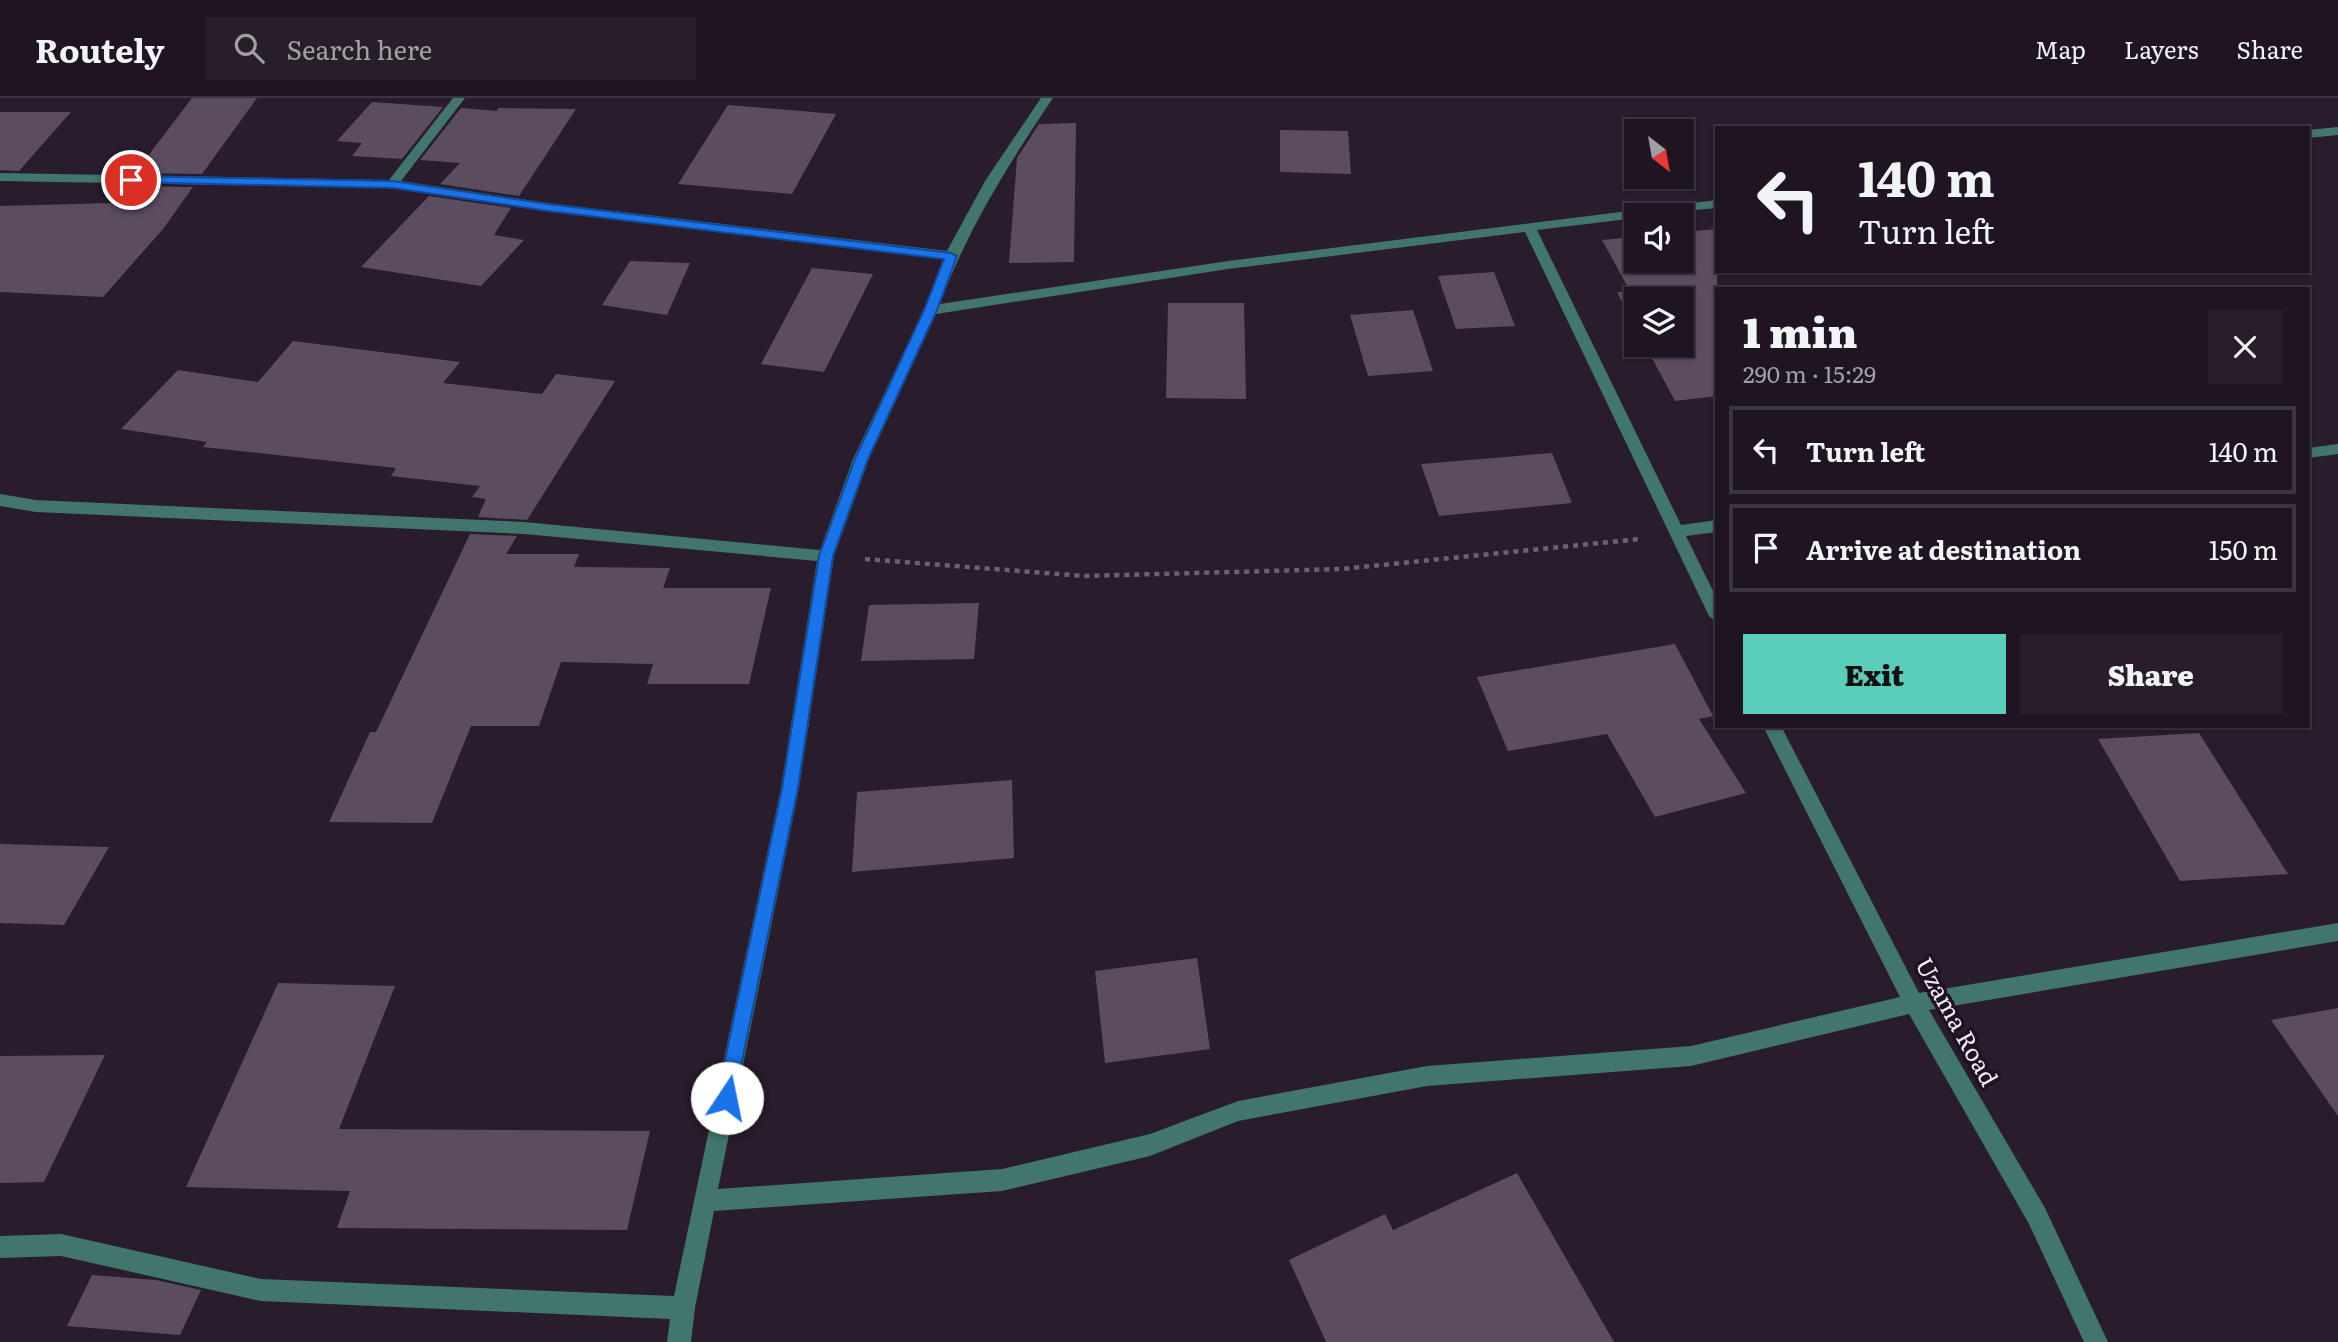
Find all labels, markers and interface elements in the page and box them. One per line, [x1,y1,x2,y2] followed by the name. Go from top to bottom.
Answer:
[206,17,696,80] search box
[35,24,164,73] text: Routely
[230,29,268,67] icon: search
[286,29,432,68] text: Search here
[2035,31,2086,66] text: Map
[2124,31,2198,66] text: Layers
[2236,31,2303,66] text: Share
[1624,119,1694,189] north arrow
[1624,119,1694,357] map controls
[1858,139,1995,212] text: 140 m
[101,150,161,210] pin
[1743,154,1834,245] icon: left
[112,161,150,199] icon: arrive
[1624,203,1694,273] button: sound
[1858,206,1995,254] text: Turn left
[1624,287,1694,357] button: layers
[1743,299,1858,361] text: 1 min
[2208,310,2282,384] button: close
[1743,356,1876,390] text: 290 m · 15:29
[1747,431,1785,469] icon: left
[1806,431,1925,470] text: Turn left
[2209,431,2278,470] text: 140 m
[1747,529,1785,567] icon: arrive
[1806,529,2081,568] text: Arrive at destination
[2209,529,2278,568] text: 150 m
[1743,634,2006,714] button: Exit
[2020,634,2282,714] button: Share
[1908,950,2008,1092] street label: Uzama Road
[690,1061,764,1135] position arrow

